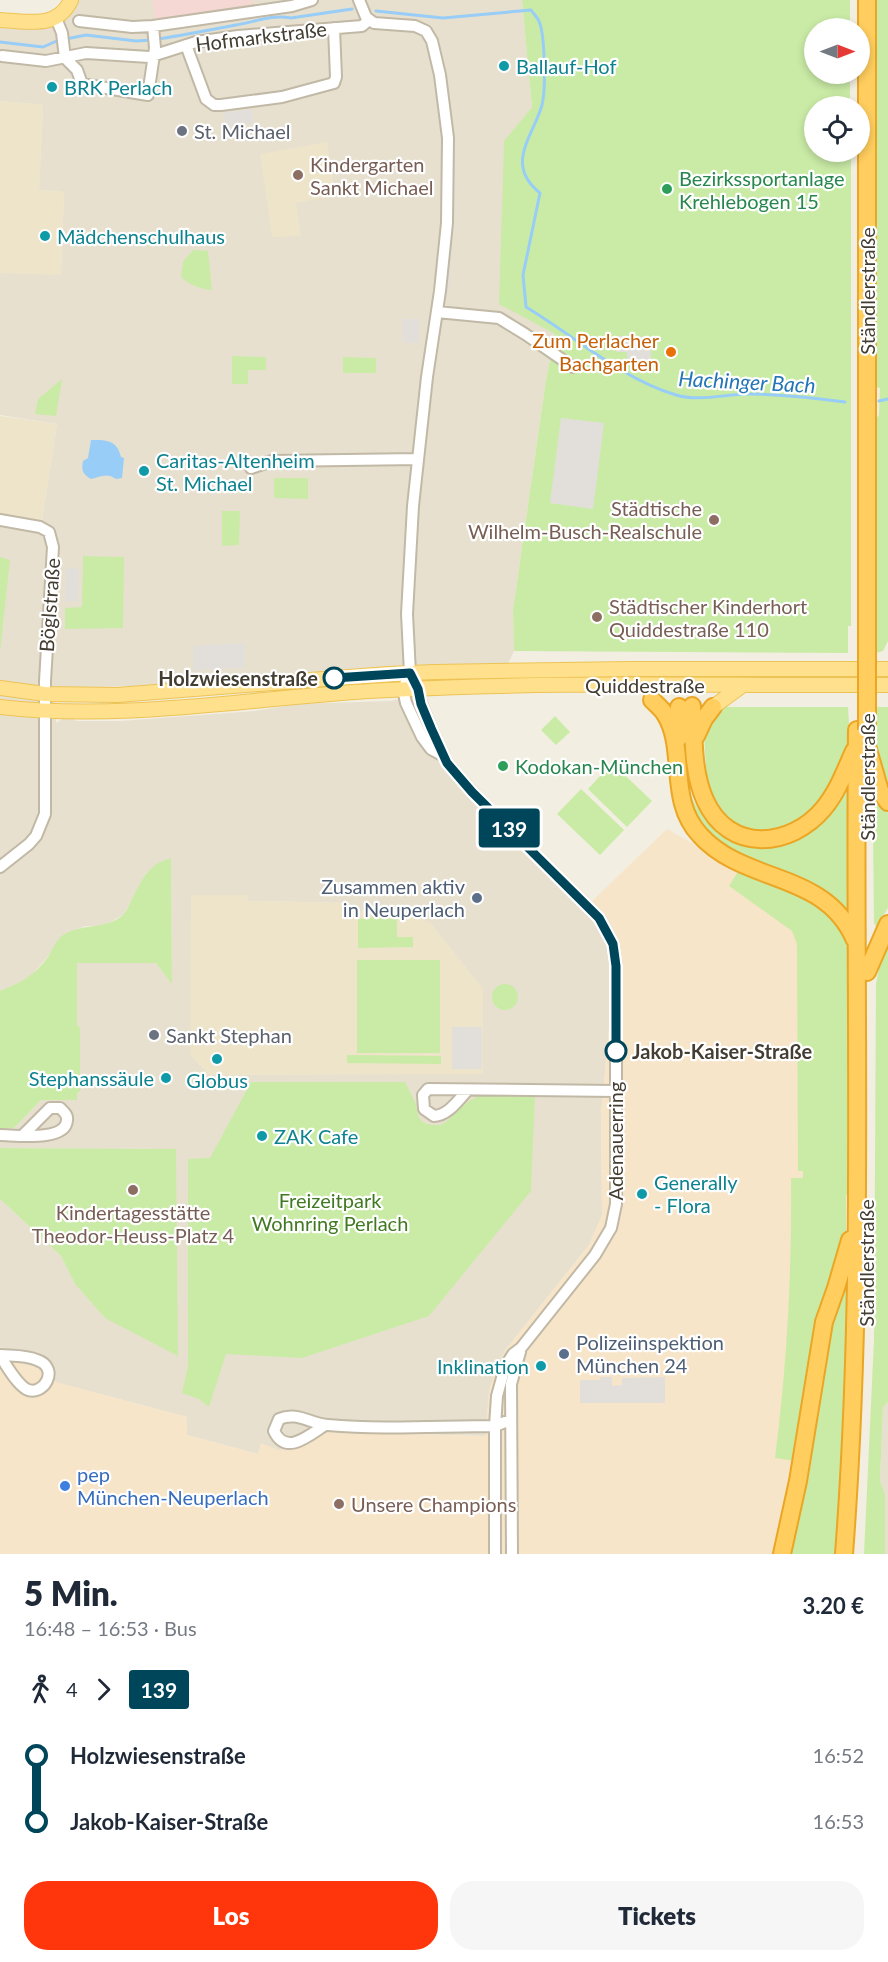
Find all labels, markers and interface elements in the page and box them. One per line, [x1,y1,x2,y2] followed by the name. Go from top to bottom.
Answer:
[194,16,328,56] street label: Hofmarkstraße
[804,18,870,84] north arrow
[804,18,870,162] map controls
[516,54,616,78] place label: Ballauf-Hof
[497,59,511,73] marker: Ballauf-Hof
[64,75,173,99] place label: BRK Perlach
[45,80,59,94] marker: BRK Perlach
[804,96,870,162] button: locate
[194,119,291,143] place label: St. Michael
[175,124,189,138] marker: St. Michael
[310,152,433,199] place label: Kindergarten Sankt Michael
[679,166,845,213] place label: Bezirkssportanlage Krehlebogen 15
[291,168,305,182] marker: Kindergarten Sankt Michael
[660,182,674,196] marker: Bezirkssportanlage Krehlebogen 15
[57,224,225,248] place label: Mädchenschulhaus
[855,227,879,355] street label: Ständlerstraße
[38,229,52,243] marker: Mädchenschulhaus
[532,328,660,375] place label: Zum Perlacher Bachgarten
[664,345,678,359] marker: Zum Perlacher Bachgarten
[678,365,816,397] water label: Hachinger Bach
[156,448,315,495] place label: Caritas-Altenheim St. Michael
[137,464,151,478] marker: Caritas-Altenheim St. Michael
[468,496,702,543] place label: Städtische Wilhelm-Busch-Realschule
[707,513,721,527] marker: Städtische Wilhelm-Busch-Realschule
[34,557,64,653] street label: Böglstraße
[609,594,807,641] place label: Städtischer Kinderhort Quiddestraße 110
[590,610,604,624] marker: Städtischer Kinderhort Quiddestraße 110
[158,666,318,690] place label: Holzwiesenstraße
[323,667,345,689] marker: Holzwiesenstraße
[585,673,705,697] street label: Quiddestraße
[855,713,879,841] street label: Ständlerstraße
[515,754,683,778] place label: Kodokan-München
[496,759,510,773] marker: Kodokan-München
[474,808,544,848] line badge: 139
[491,816,527,841] text: 139
[321,874,466,921] place label: Zusammen aktiv in Neuperlach
[470,891,484,905] marker: Zusammen aktiv in Neuperlach
[166,1023,292,1047] place label: Sankt Stephan
[147,1028,161,1042] marker: Sankt Stephan
[632,1039,812,1063] place label: Jakob-Kaiser-Straße
[605,1040,627,1062] marker: Jakob-Kaiser-Straße
[210,1052,224,1066] marker: Globus
[29,1066,154,1090] place label: Stephanssäule
[186,1068,248,1092] place label: Globus
[159,1071,173,1085] marker: Stephanssäule
[603,1082,627,1200] street label: Adenauerring
[274,1124,358,1148] place label: ZAK Cafe
[255,1129,269,1143] marker: ZAK Cafe
[654,1170,738,1217] place label: Generally - Flora
[126,1183,140,1197] marker: Kindertagesstätte Theodor-Heuss-Platz 4
[635,1187,649,1201] marker: Generally - Flora
[252,1188,408,1235] park label: Freizeitpark Wohnring Perlach
[854,1199,878,1327] street label: Ständlerstraße
[32,1200,235,1247] place label: Kindertagesstätte Theodor-Heuss-Platz 4
[576,1330,724,1377] place label: Polizeiinspektion München 24
[557,1347,571,1361] marker: Polizeiinspektion München 24
[437,1354,529,1378] place label: Inklination
[534,1359,548,1373] marker: Inklination
[77,1462,269,1509] place label: pep München-Neuperlach
[58,1479,72,1493] marker: pep München-Neuperlach
[351,1492,516,1516] place label: Unsere Champions
[332,1497,346,1511] marker: Unsere Champions
[24,1573,118,1613] text: 5 Min.
[802,1592,864,1619] text: 3.20 €
[24,1616,197,1640] text: 16:48 – 16:53 · Bus
[24,1673,57,1706] icon: walk
[87,1673,120,1706] icon: forward
[66,1677,78,1701] text: 4
[141,1677,177,1702] text: 139
[70,1742,246,1769] text: Holzwiesenstraße
[813,1743,864,1767] text: 16:52
[70,1808,268,1835] text: Jakob-Kaiser-Straße
[813,1809,864,1833] text: 16:53
[24,1881,438,1950] button: Los
[450,1881,864,1950] button: Tickets

